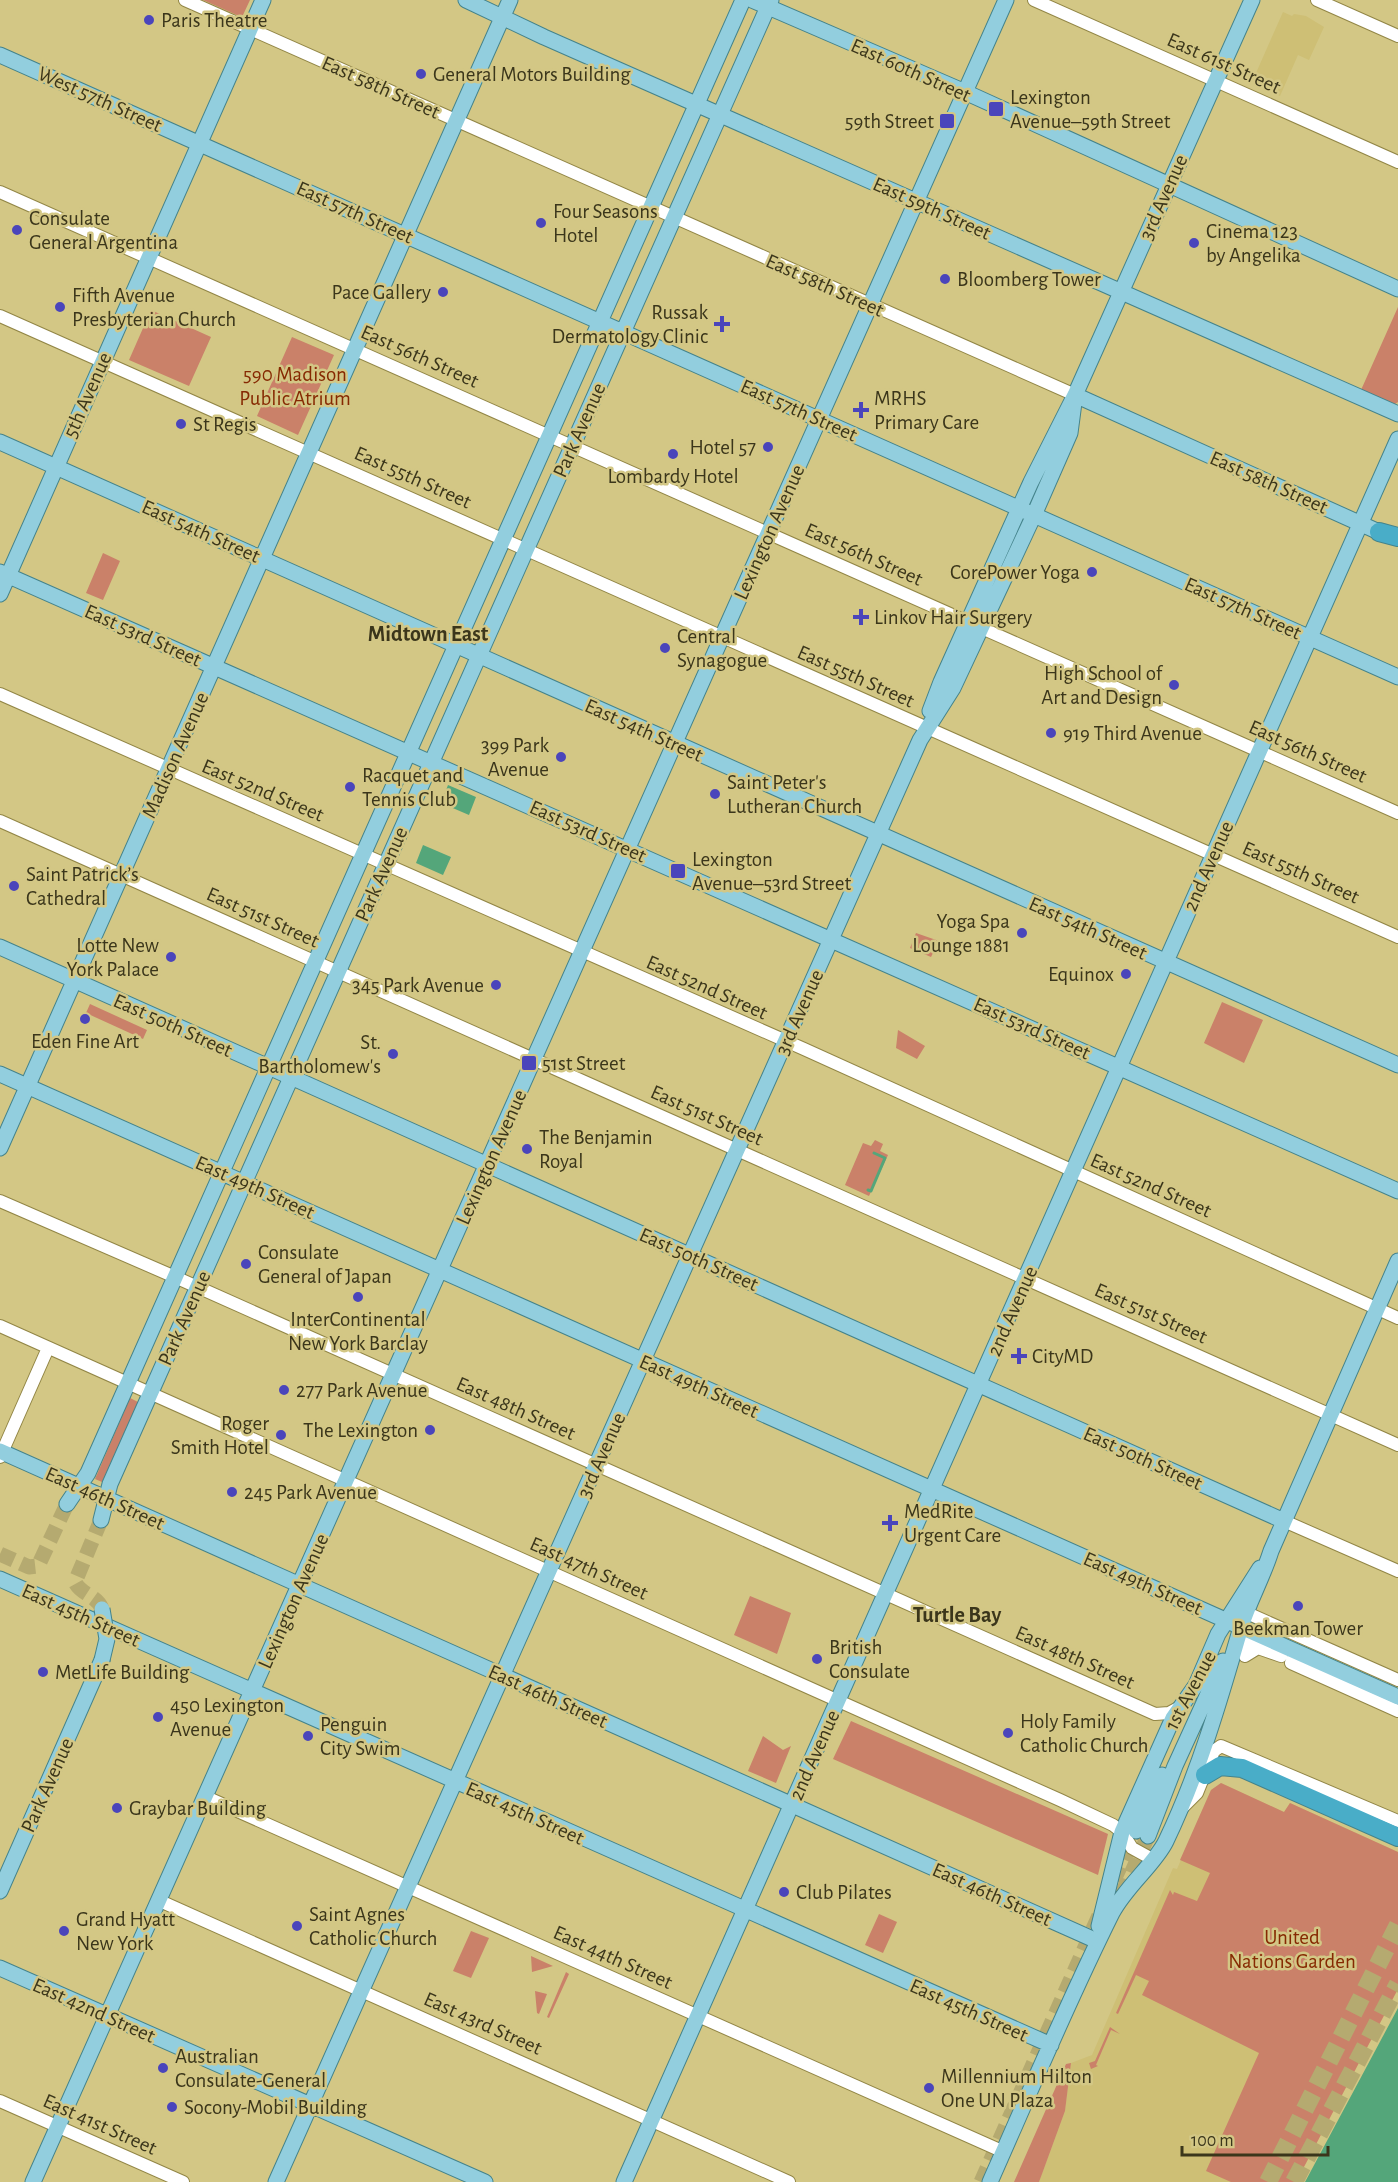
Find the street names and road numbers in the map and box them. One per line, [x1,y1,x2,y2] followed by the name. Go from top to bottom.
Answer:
[1164,29,1284,98] street label: East 61st Street
[848,35,974,106] street label: East 60th Street
[319,52,443,123] street label: East 58th Street
[35,63,165,136] street label: West 57th Street
[1135,151,1192,243] street label: 3rd Avenue
[870,173,994,244] street label: East 59th Street
[293,177,417,248] street label: East 57th Street
[763,250,887,321] street label: East 58th Street
[358,321,482,392] street label: East 56th Street
[59,349,116,441] street label: 5th Avenue
[737,375,861,446] street label: East 57th Street
[549,380,610,481] street label: Park Avenue
[351,442,475,513] street label: East 55th Street
[1207,447,1331,518] street label: East 58th Street
[730,462,809,603] street label: Lexington Avenue
[139,496,263,567] street label: East 54th Street
[802,519,926,590] street label: East 56th Street
[1181,573,1305,644] street label: East 57th Street
[81,600,205,671] street label: East 53rd Street
[794,641,918,712] street label: East 55th Street
[138,689,213,821] street label: Madison Avenue
[582,695,706,766] street label: East 54th Street
[1246,716,1370,787] street label: East 56th Street
[199,755,327,826] street label: East 52nd Street
[526,796,650,867] street label: East 53rd Street
[1179,818,1238,914] street label: 2nd Avenue
[351,824,412,925] street label: Park Avenue
[1239,837,1363,908] street label: East 55th Street
[203,883,322,952] street label: East 51st Street
[1026,893,1150,964] street label: East 54th Street
[643,951,771,1024] street label: East 52nd Street
[771,966,828,1058] street label: 3rd Avenue
[110,990,236,1061] street label: East 50th Street
[970,993,1094,1064] street label: East 53rd Street
[647,1081,766,1150] street label: East 51st Street
[452,1087,531,1228] street label: Lexington Avenue
[1087,1149,1215,1222] street label: East 52nd Street
[192,1152,318,1223] street label: East 49th Street
[636,1224,762,1295] street label: East 50th Street
[983,1263,1042,1359] street label: 2nd Avenue
[154,1268,215,1369] street label: Park Avenue
[1091,1279,1210,1348] street label: East 51st Street
[636,1351,762,1422] street label: East 49th Street
[453,1373,579,1444] street label: East 48th Street
[573,1409,630,1501] street label: 3rd Avenue
[1080,1423,1206,1494] street label: East 50th Street
[42,1463,168,1534] street label: East 46th Street
[254,1531,333,1672] street label: Lexington Avenue
[527,1533,651,1604] street label: East 47th Street
[1080,1548,1206,1619] street label: East 49th Street
[19,1580,143,1651] street label: East 45th Street
[1012,1622,1138,1693] street label: East 48th Street
[1161,1647,1220,1733] street label: 1st Avenue
[485,1661,611,1732] street label: East 46th Street
[785,1707,844,1803] street label: 2nd Avenue
[17,1735,78,1836] street label: Park Avenue
[463,1778,587,1849] street label: East 45th Street
[929,1859,1055,1930] street label: East 46th Street
[550,1922,676,1993] street label: East 44th Street
[29,1974,158,2047] street label: East 42nd Street
[907,1975,1031,2046] street label: East 45th Street
[421,1988,545,2059] street label: East 43rd Street
[40,2090,160,2159] street label: East 41st Street

